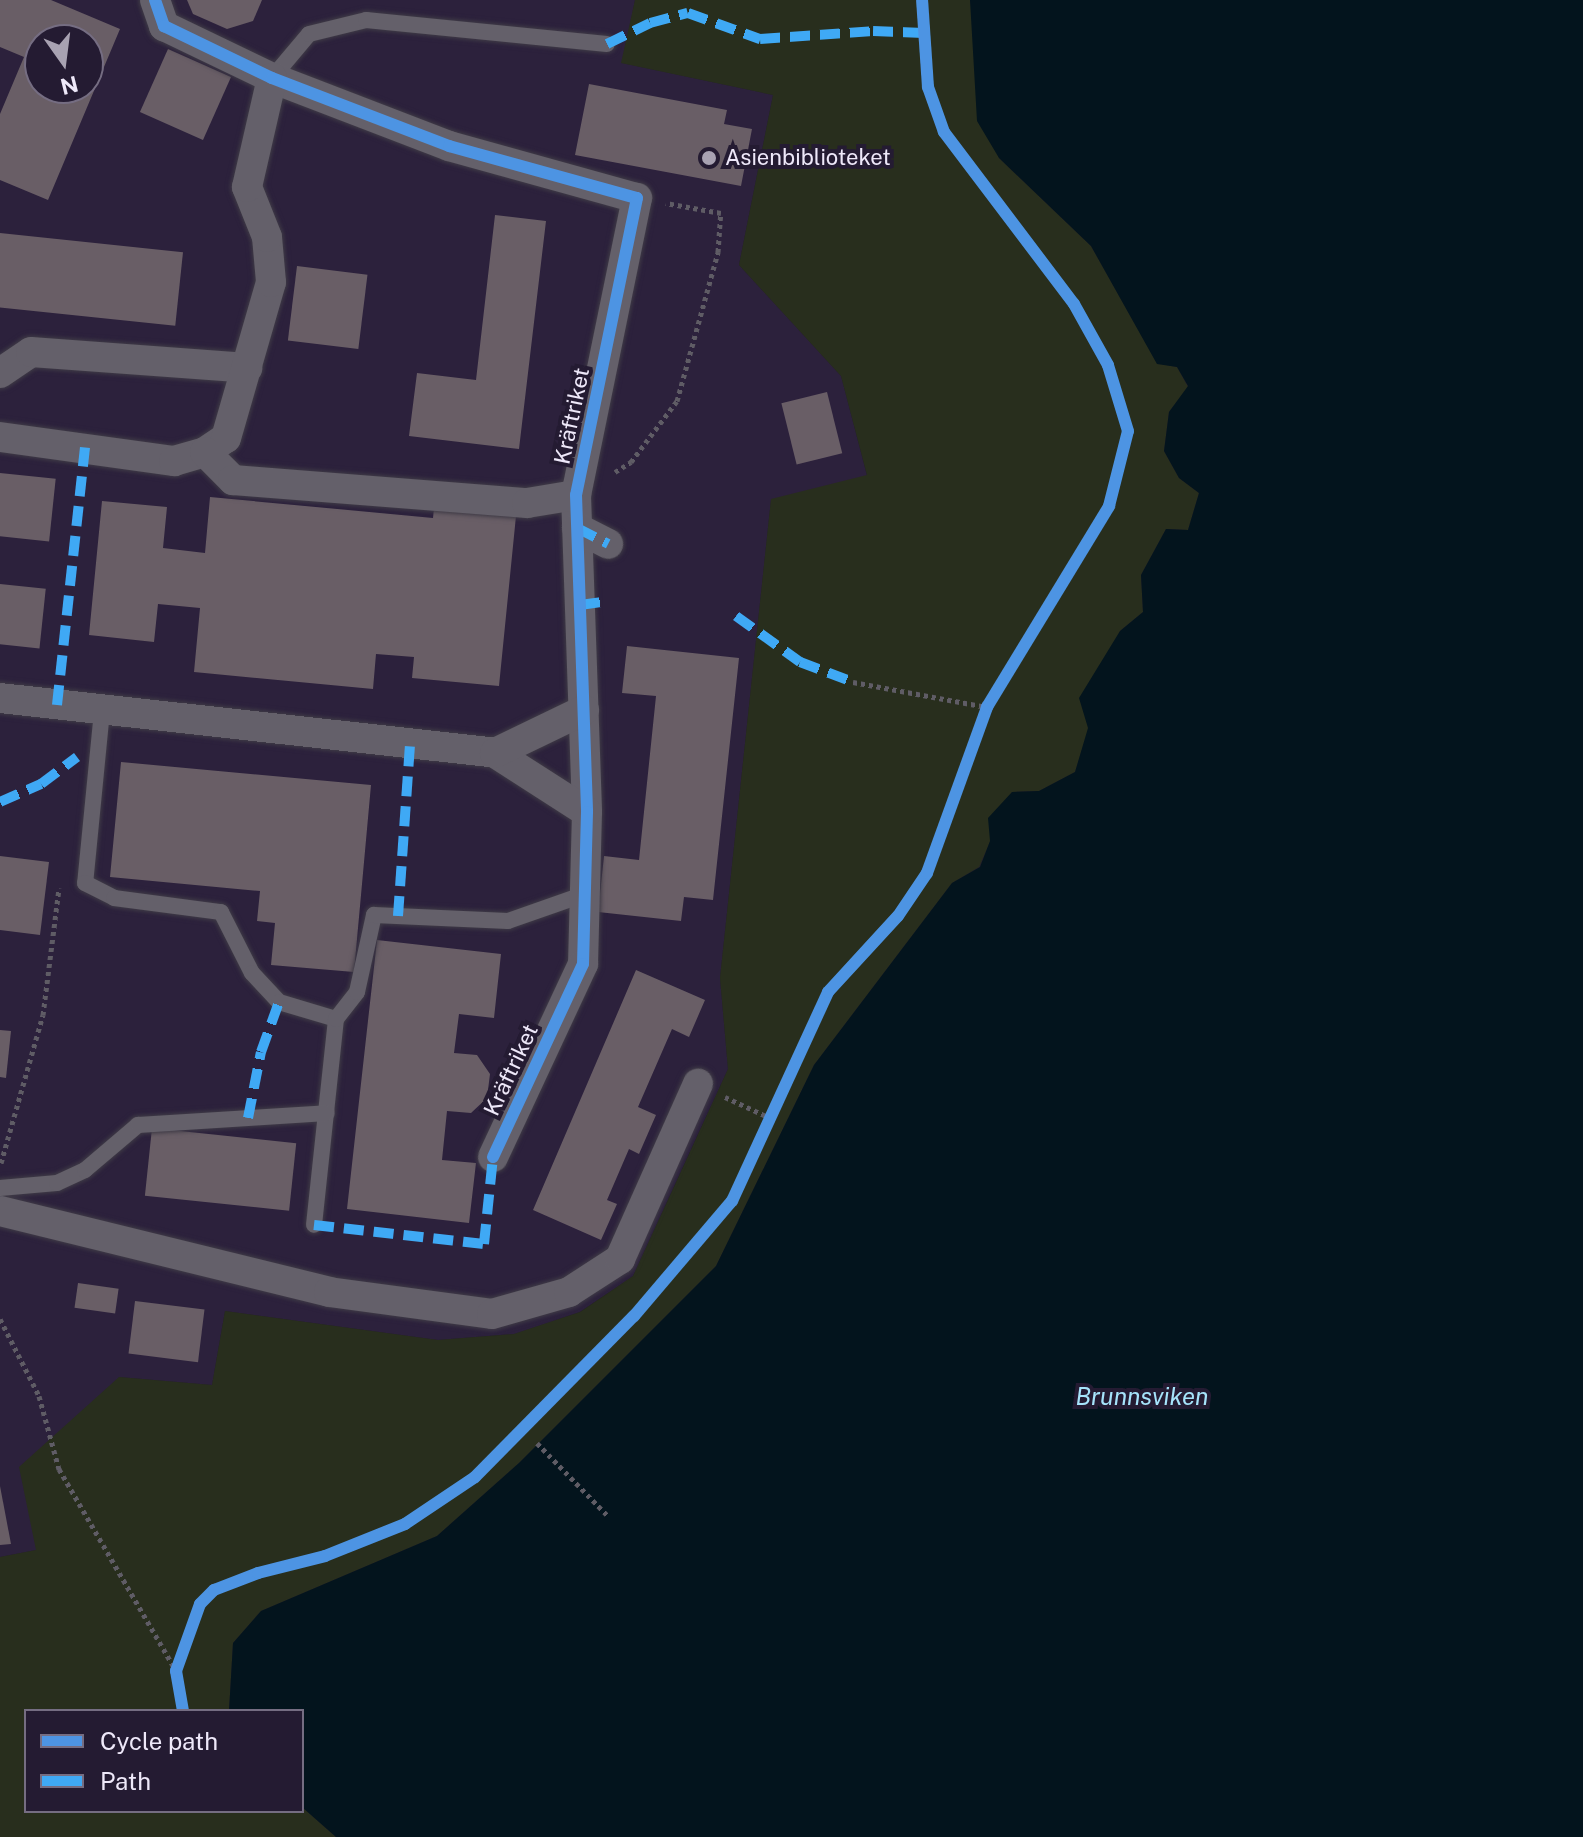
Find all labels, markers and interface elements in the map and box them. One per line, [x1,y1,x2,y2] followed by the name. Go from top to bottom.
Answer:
[24,24,104,104] north arrow
[58,71,81,100] text: N
[725,145,891,171] place label: Asienbiblioteket
[700,149,718,167] marker: Asienbiblioteket
[549,365,595,467] street label: Kräftriket
[478,1020,544,1120] street label: Kräftriket
[1076,1383,1208,1411] water label: Brunnsviken
[24,1709,304,1813] legend
[100,1727,218,1755] text: Cycle path
[100,1767,151,1795] text: Path

